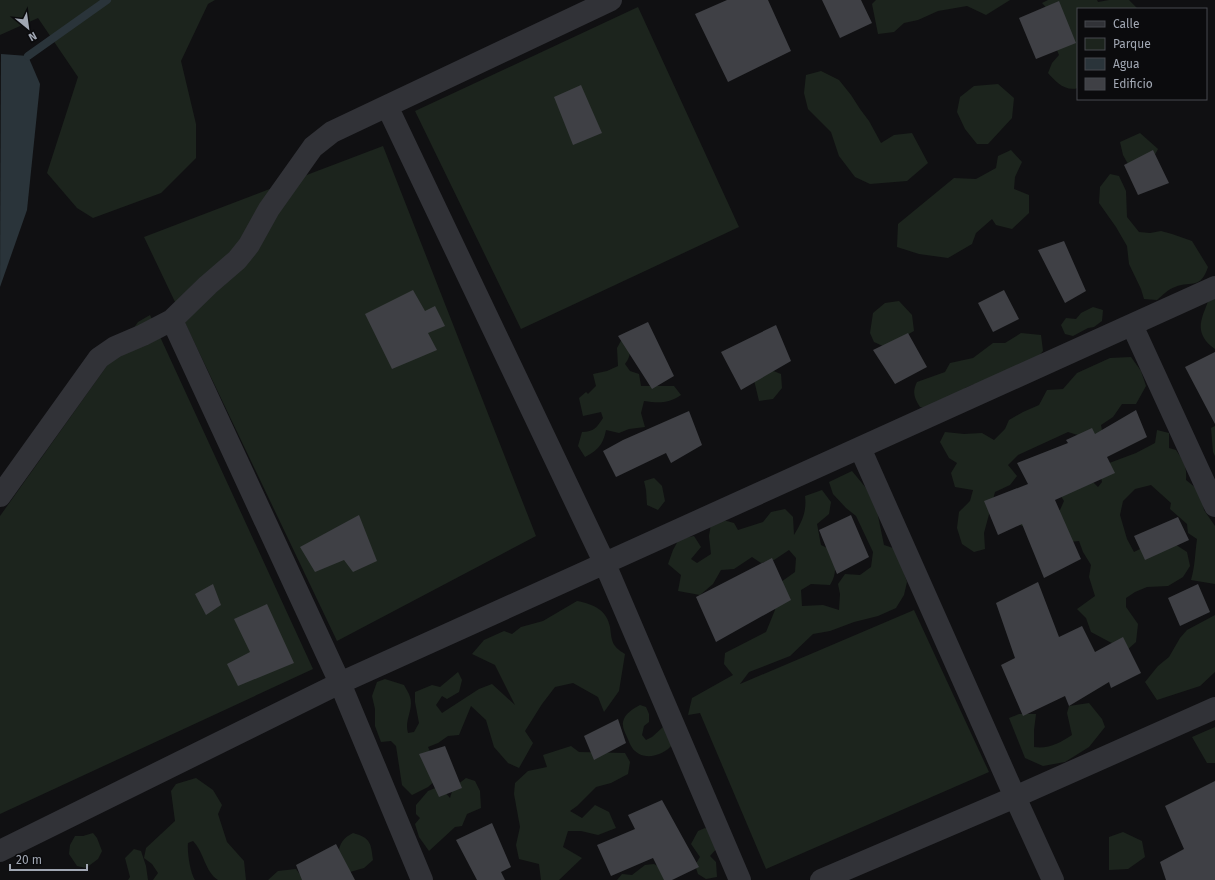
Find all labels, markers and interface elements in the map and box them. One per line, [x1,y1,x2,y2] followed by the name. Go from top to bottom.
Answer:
[8,8,48,48] north arrow
[1077,8,1207,100] legend
[1113,17,1140,31] text: Calle
[26,29,39,44] text: N
[1113,37,1151,51] text: Parque
[1113,57,1140,71] text: Agua
[1113,77,1153,91] text: Edificio
[10,846,87,872] scale bar
[16,853,42,867] text: 20 m

